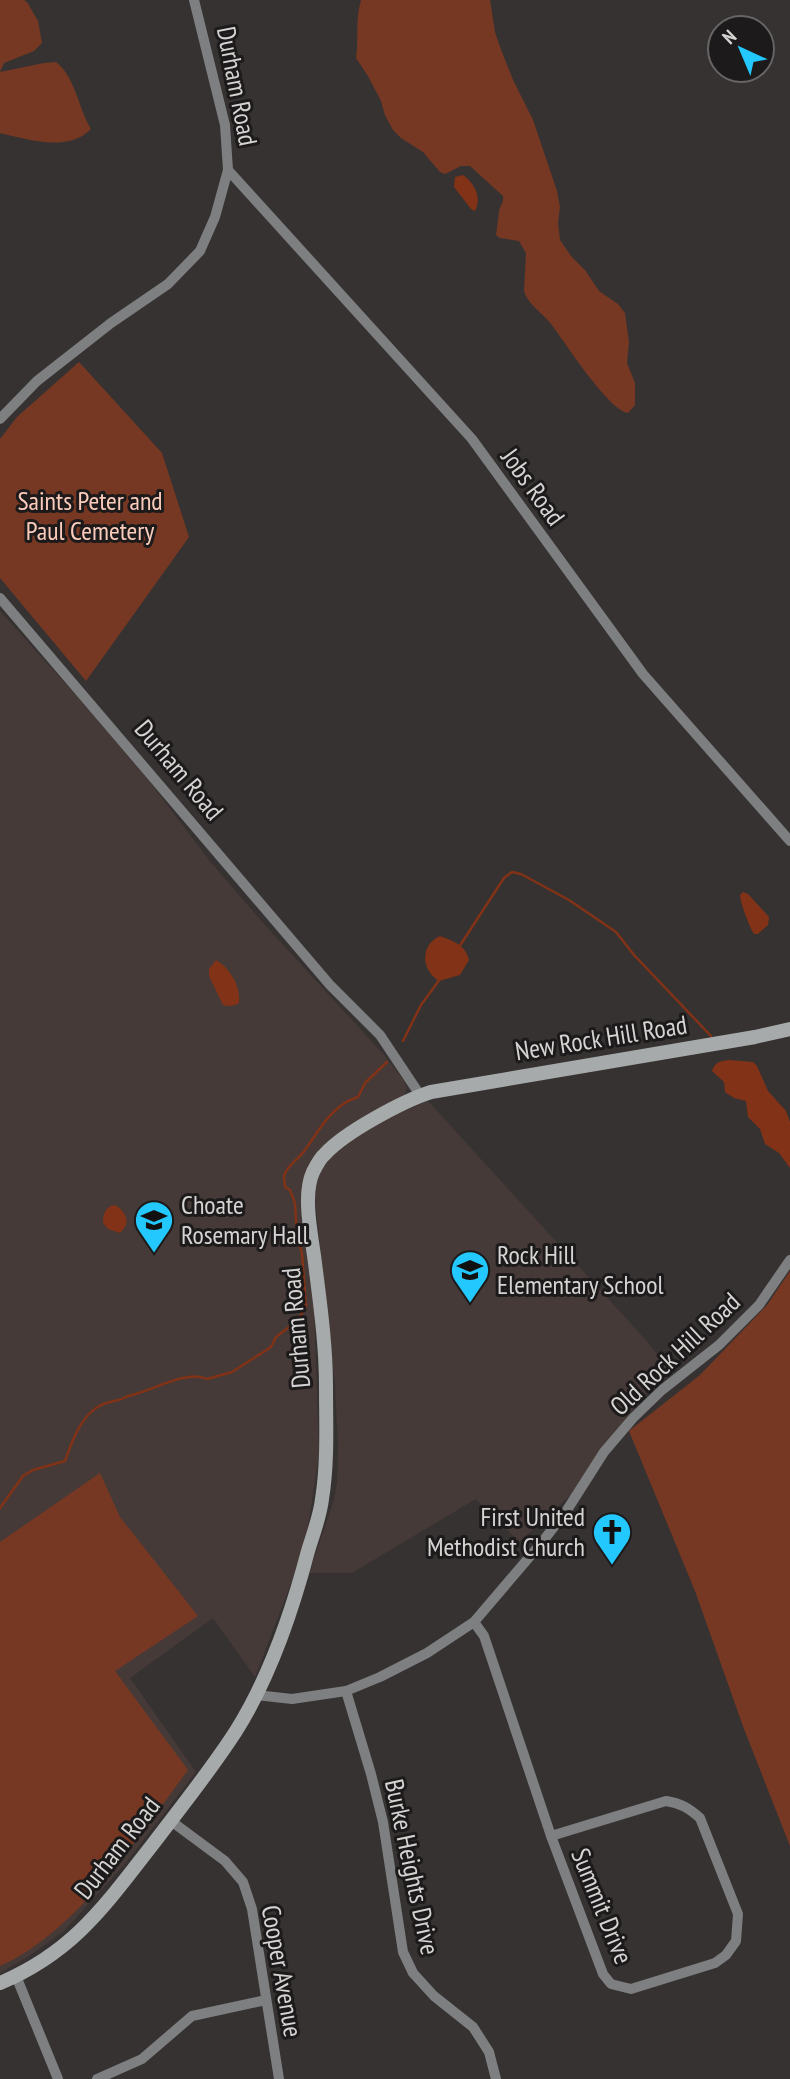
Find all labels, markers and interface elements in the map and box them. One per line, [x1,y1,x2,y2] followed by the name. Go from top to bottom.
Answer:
[706,14,776,84] north arrow
[210,24,265,148] street label: Durham Road
[717,25,741,49] text: N
[494,441,572,532] street label: Jobs Road
[17,484,163,547] park label: Saints Peter and Paul Cemetery
[128,713,231,827] street label: Durham Road
[513,1008,689,1067] street label: New Rock Hill Road
[181,1188,309,1251] place label: Choate Rosemary Hall
[133,1199,175,1254] school or university icon: Choate Rosemary Hall
[497,1238,664,1301] place label: Rock Hill Elementary School
[449,1249,491,1304] school or university icon: Rock Hill Elementary School
[274,1266,317,1390] street label: Durham Road
[603,1285,746,1422] street label: Old Rock Hill Road
[427,1500,585,1563] place label: First United Methodist Church
[591,1511,633,1566] church icon: First United Methodist Church
[378,1776,447,1958] street label: Burke Heights Drive
[66,1790,167,1905] street label: Durham Road
[564,1843,641,1968] street label: Summit Drive
[255,1902,310,2039] street label: Cooper Avenue

